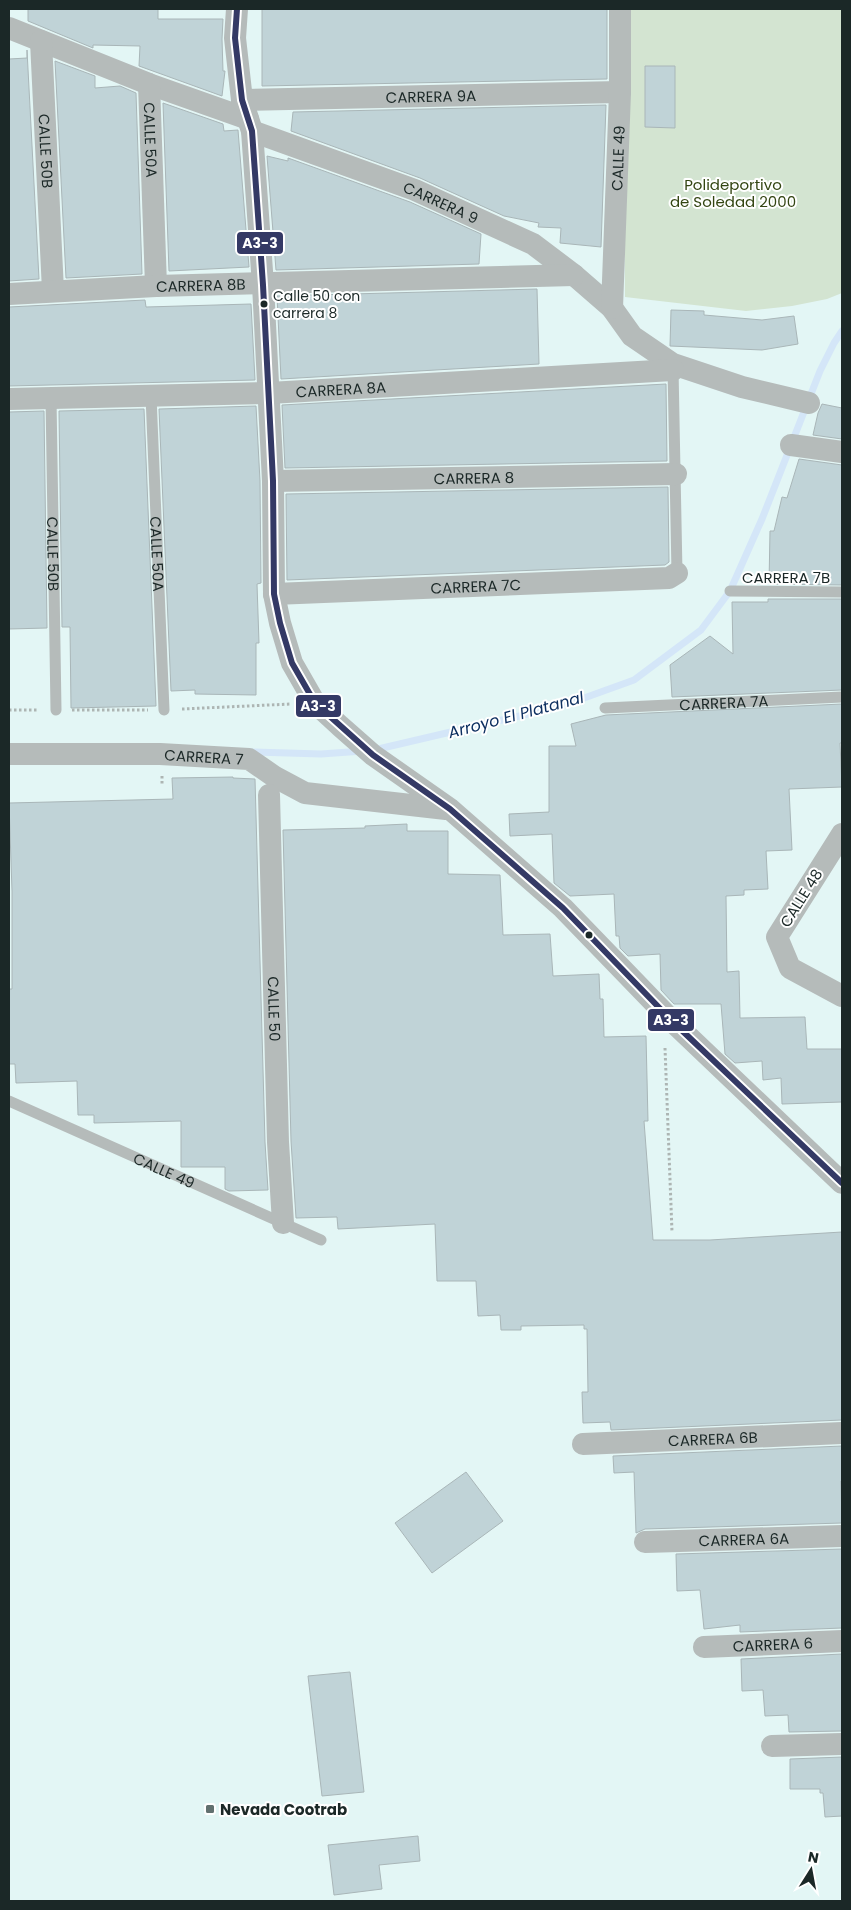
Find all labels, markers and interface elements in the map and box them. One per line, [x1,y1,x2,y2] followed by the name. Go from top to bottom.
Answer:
[385,85,476,107] street label: CARRERA 9A
[139,102,163,178] street label: CALLE 50A
[34,113,59,189] street label: CALLE 50B
[606,125,629,191] street label: CALLE 49
[670,174,796,212] park label: Polideportivo de Soledad 2000
[401,176,482,228] street label: CARRERA 9
[236,231,284,255] line badge: A3-3
[242,233,278,253] text: A3-3
[156,273,246,296] street label: CARRERA 8B
[273,286,360,323] place label: Calle 50 con carrera 8
[259,299,269,309] marker: Calle 50 con carrera 8
[295,376,387,402] street label: CARRERA 8A
[434,466,514,489] street label: CARRERA 8
[145,516,170,592] street label: CALLE 50A
[42,517,65,591] street label: CALLE 50B
[742,567,830,588] street label: CARRERA 7B
[430,573,522,598] street label: CARRERA 7C
[445,686,586,744] water label: Arroyo El Platanal
[679,690,769,715] street label: CARRERA 7A
[295,694,342,718] line badge: A3-3
[300,696,336,716] text: A3-3
[164,744,244,769] street label: CARRERA 7
[775,865,827,931] street label: CALLE 48
[584,930,594,940] unlabelled marker
[263,976,286,1042] street label: CALLE 50
[647,1008,695,1032] line badge: A3-3
[653,1010,689,1030] text: A3-3
[130,1147,198,1193] street label: CALLE 49
[668,1426,758,1451] street label: CARRERA 6B
[698,1527,790,1551] street label: CARRERA 6A
[732,1632,814,1656] street label: CARRERA 6
[220,1799,347,1820] place label: Nevada Cootrab
[204,1803,216,1815] marker: Nevada Cootrab
[786,1845,836,1895] north arrow
[806,1846,821,1868] text: N

